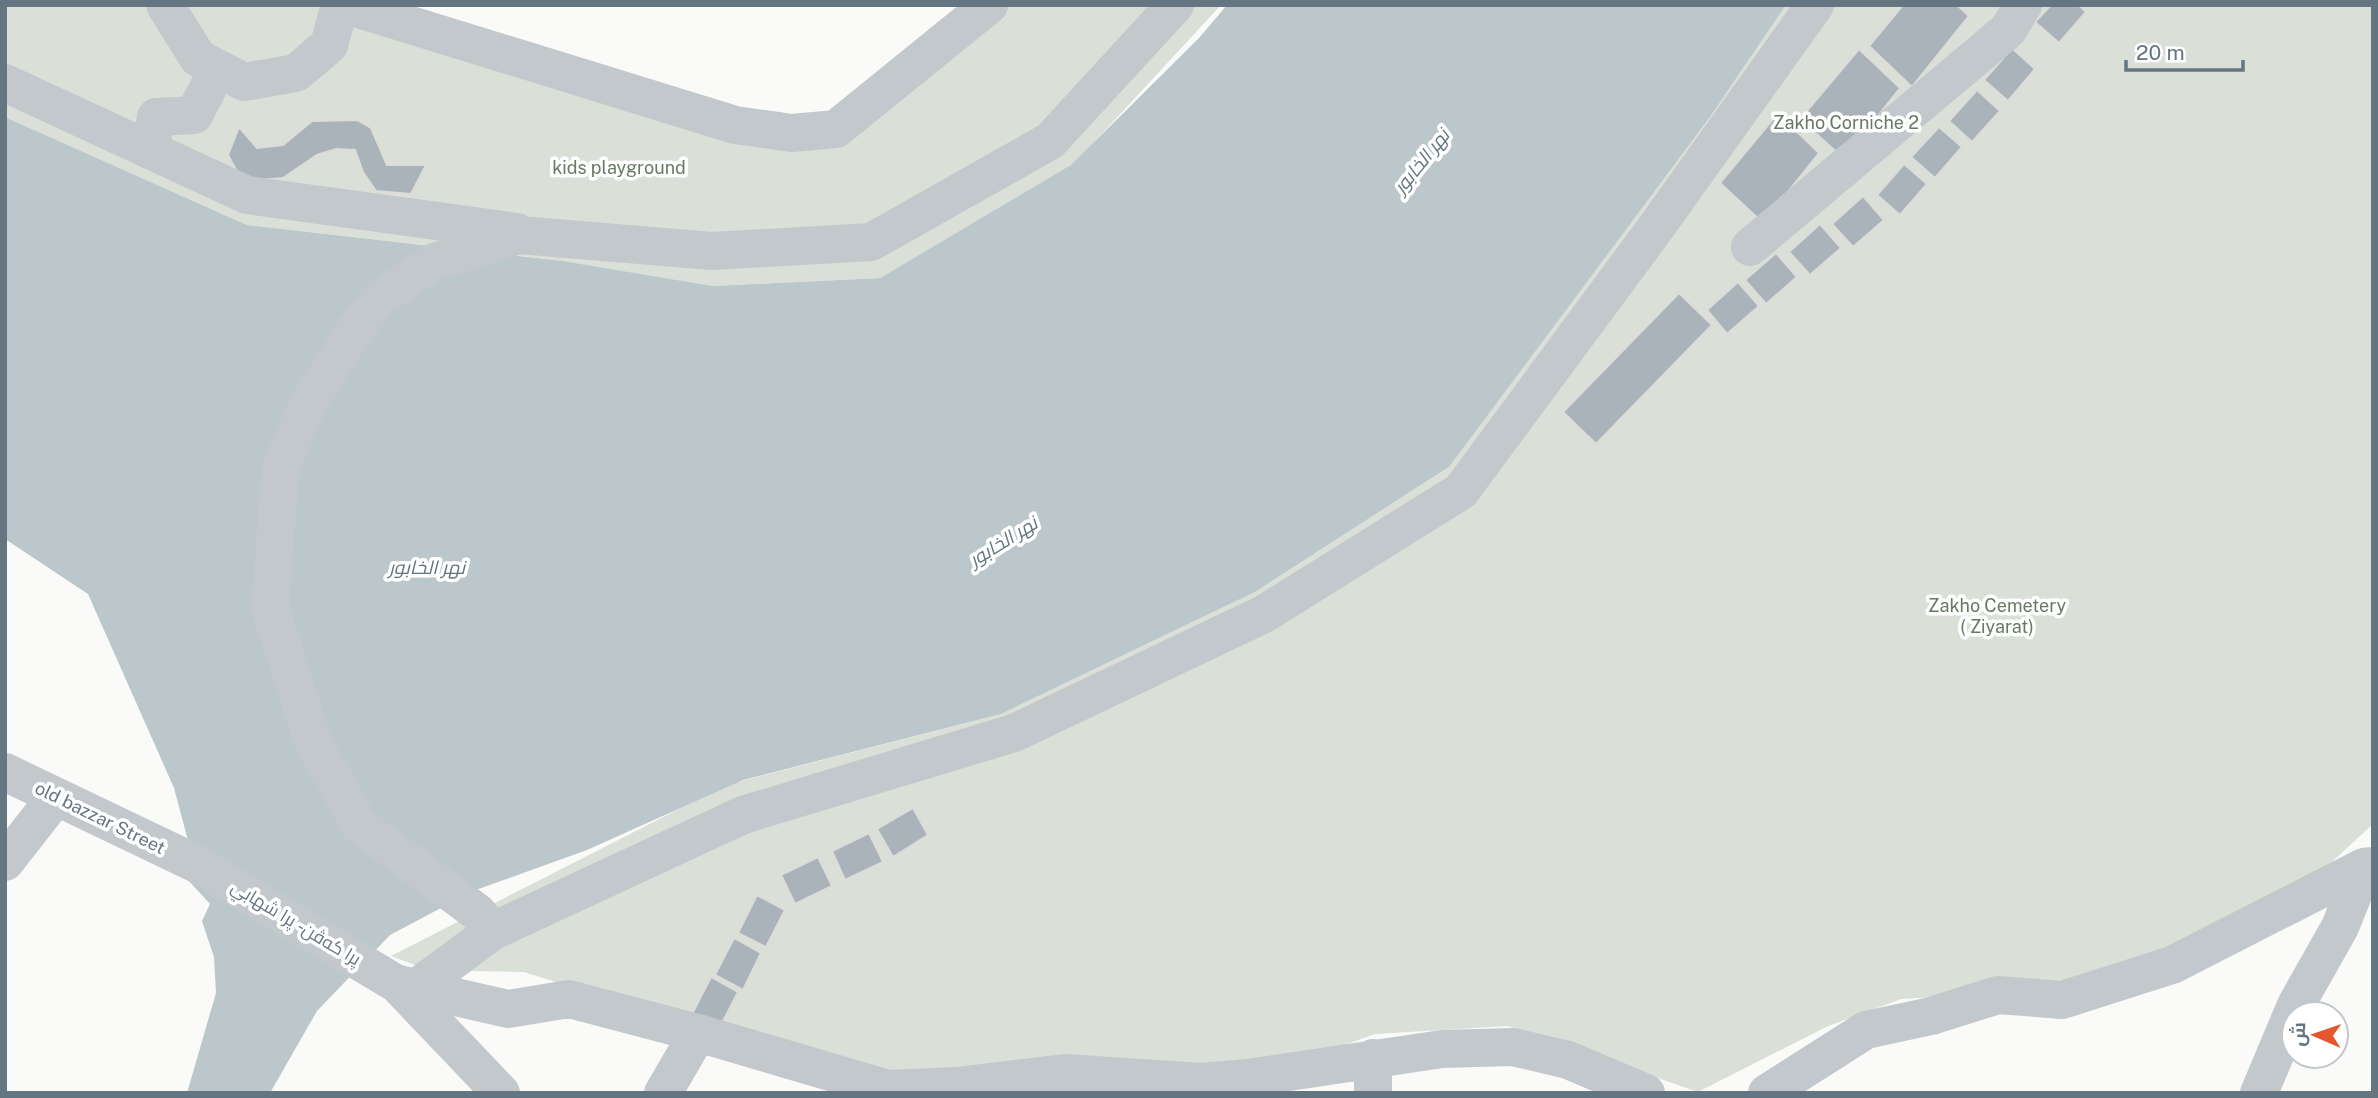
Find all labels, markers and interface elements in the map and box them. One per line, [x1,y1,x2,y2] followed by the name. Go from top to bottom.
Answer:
[2126,28,2243,72] scale bar
[2136,40,2185,65] text: 20 m
[1773,112,1919,133] park label: Zakho Corniche 2
[1387,123,1456,200] water label: نهر الخابور
[552,157,686,178] park label: kids playground
[963,510,1043,572] water label: نهر الخابور
[387,556,467,579] water label: نهر الخابور
[1928,595,2066,637] park label: Zakho Cemetery ( Ziyarat)
[32,777,169,858] street label: old bazzar Street
[226,876,365,973] street label: پرا كه‌ڤن - پرا شهابي
[2280,1000,2350,1070] north arrow
[2287,1022,2310,1047] text: ش

